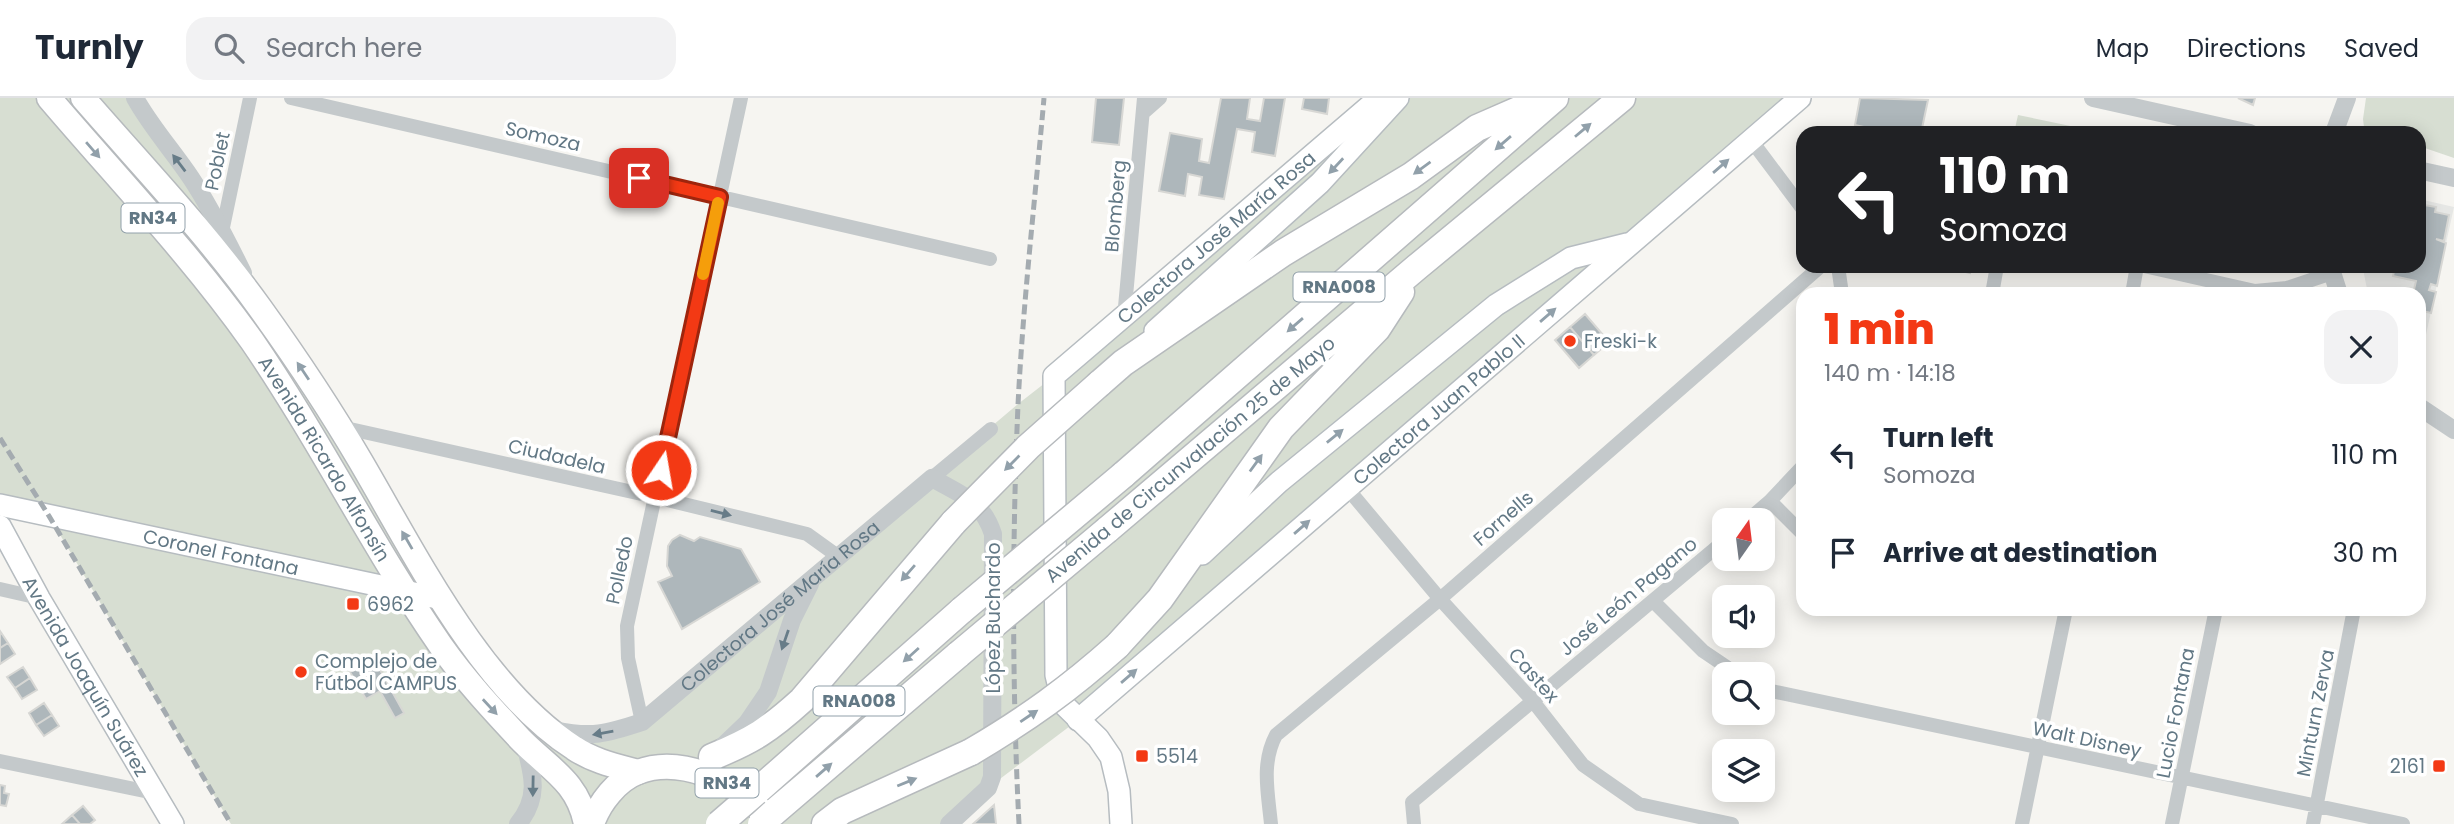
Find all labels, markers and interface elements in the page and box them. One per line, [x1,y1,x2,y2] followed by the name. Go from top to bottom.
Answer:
[186,17,676,80] search box
[35,24,144,71] text: Turnly
[210,29,248,67] icon: search
[266,30,422,66] text: Search here
[2096,32,2149,65] text: Map
[2187,32,2306,65] text: Directions
[2344,32,2419,65] text: Saved
[503,115,583,158] street label: Somoza
[1575,123,1592,138] one-way arrow
[198,129,237,193] street label: Poblet
[1494,135,1512,151] one-way arrow
[85,141,100,158] one-way arrow
[1939,142,2070,210] text: 110 m
[1111,145,1322,330] street label: Colectora José María Rosa
[609,148,669,208] pin
[172,154,187,172] one-way arrow
[1824,154,1915,245] icon: left
[1328,157,1344,174] one-way arrow
[620,159,658,197] icon: arrive
[1098,159,1133,253] street label: Blomberg
[1712,159,1729,174] one-way arrow
[1413,161,1431,175] one-way arrow
[122,204,184,232] road number: RN34
[1939,207,2068,252] text: Somoza
[1294,272,1384,302] road number: RNA008
[1824,300,1935,359] text: 1 min
[1540,308,1557,323] one-way arrow
[2324,310,2398,384] button: close
[1286,317,1304,333] one-way arrow
[1347,328,1531,492] street label: Colectora Juan Pablo II
[1584,328,1657,355] place label: Freski-k
[1039,330,1341,589] street label: Avenida de Circunvalación 25 de Mayo
[1562,333,1578,349] marker: Freski-k
[252,351,397,567] street label: Avenida Ricardo Alfonsín
[1824,357,1956,389] text: 140 m · 14:18
[296,362,310,380] one-way arrow
[1883,420,1994,456] text: Turn left
[1326,428,1344,443] one-way arrow
[505,432,608,481] street label: Ciudadela
[624,433,698,507] position arrow
[1824,436,1862,474] icon: left
[2331,437,2398,473] text: 110 m
[1004,454,1021,471] one-way arrow
[1249,454,1263,472] one-way arrow
[1883,459,1976,491] text: Somoza
[1467,485,1539,552] street label: Fornells
[710,508,732,519] one-way arrow
[1712,508,1774,570] north arrow
[1712,508,1775,802] map controls
[674,515,886,698] street label: Colectora José María Rosa
[1293,520,1310,535] one-way arrow
[141,523,301,582] street label: Coronel Fontana
[401,531,413,550] one-way arrow
[1554,531,1703,662] street label: José León Pagano
[599,533,640,607] street label: Polledo
[1824,534,1862,572] icon: arrive
[1883,535,2158,571] text: Arrive at destination
[2333,535,2398,571] text: 30 m
[980,542,1007,694] street label: López Buchardo
[900,564,916,582] one-way arrow
[16,571,155,782] street label: Avenida Joaquín Suárez
[1712,585,1775,648] button: sound
[367,591,414,618] place label: 6962
[345,596,361,612] marker: 6962
[779,629,790,650] one-way arrow
[1502,642,1565,709] street label: Castex
[2150,646,2201,781] street label: Lucio Fontana
[902,647,920,663] one-way arrow
[2290,647,2341,779] street label: Minturn Zerva
[315,648,457,697] place label: Complejo de Fútbol CAMPUS
[1712,662,1775,725] button: search
[293,664,309,680] marker: Complejo de Fútbol CAMPUS
[1121,669,1138,684] one-way arrow
[814,686,904,716] road number: RNA008
[481,698,498,715] one-way arrow
[1019,710,1039,723] one-way arrow
[2030,715,2144,764] street label: Walt Disney
[592,728,614,739] one-way arrow
[1712,739,1775,802] button: layers
[1156,743,1198,770] place label: 5514
[1134,748,1150,764] marker: 5514
[2390,753,2425,780] place label: 2161
[2431,758,2447,774] marker: 2161
[816,763,833,778] one-way arrow
[696,768,758,798] road number: RN34
[527,775,539,797] one-way arrow
[897,777,918,788] one-way arrow

